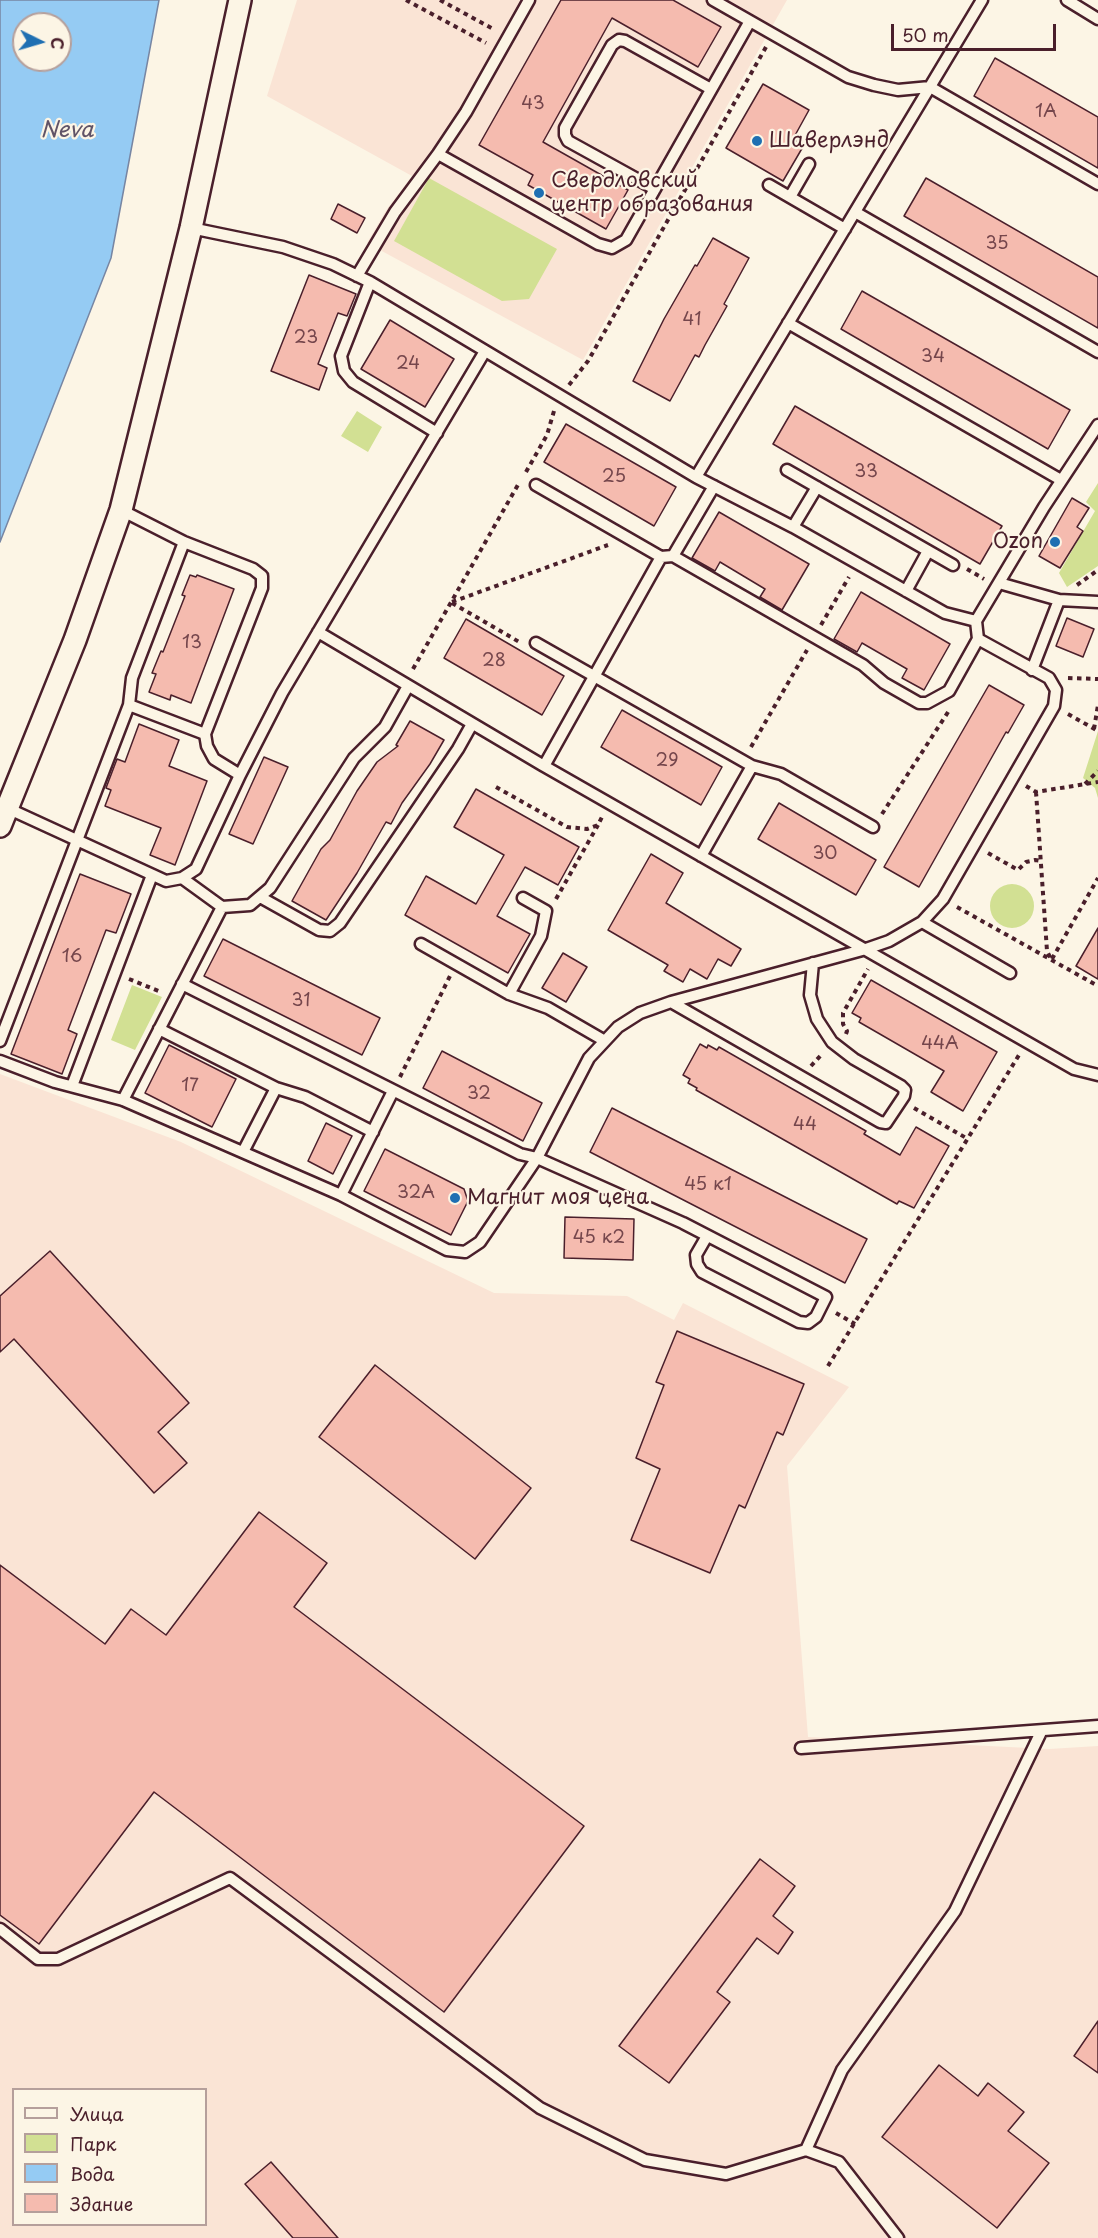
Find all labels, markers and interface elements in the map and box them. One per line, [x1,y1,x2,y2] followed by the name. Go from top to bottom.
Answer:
[12,12,72,72] north arrow
[894,12,1059,50] scale bar
[902,21,949,48] text: 50 m
[45,36,70,50] text: С
[521,93,545,115] house number: 43
[1035,101,1057,123] house number: 1А
[41,118,93,144] water label: Neva
[769,128,889,154] place label: Шаверлэнд
[750,134,764,148] marker: Шаверлэнд
[551,168,754,218] place label: Свердловский центр образования
[532,186,546,200] marker: Свердловский центр образования
[985,233,1009,255] house number: 35
[683,309,701,331] house number: 41
[294,327,318,349] house number: 23
[921,346,945,368] house number: 34
[396,353,420,375] house number: 24
[854,461,878,483] house number: 33
[602,466,626,488] house number: 25
[993,529,1043,555] place label: Ozon
[1048,535,1062,549] marker: Ozon
[182,632,202,654] house number: 13
[482,650,506,672] house number: 28
[656,750,678,772] house number: 29
[812,843,838,865] house number: 30
[62,946,82,968] house number: 16
[292,990,310,1012] house number: 31
[921,1033,959,1055] house number: 44А
[181,1075,199,1097] house number: 17
[467,1083,491,1105] house number: 32
[793,1114,817,1136] house number: 44
[684,1174,732,1196] house number: 45 к1
[397,1182,435,1204] house number: 32А
[467,1185,649,1211] place label: Магнит моя цена
[448,1191,462,1205] marker: Магнит моя цена
[573,1227,625,1249] house number: 45 к2
[12,2088,207,2226] legend
[70,2100,124,2127] text: Улица
[70,2130,116,2157] text: Парк
[70,2160,115,2187] text: Вода
[70,2190,133,2217] text: Здание

